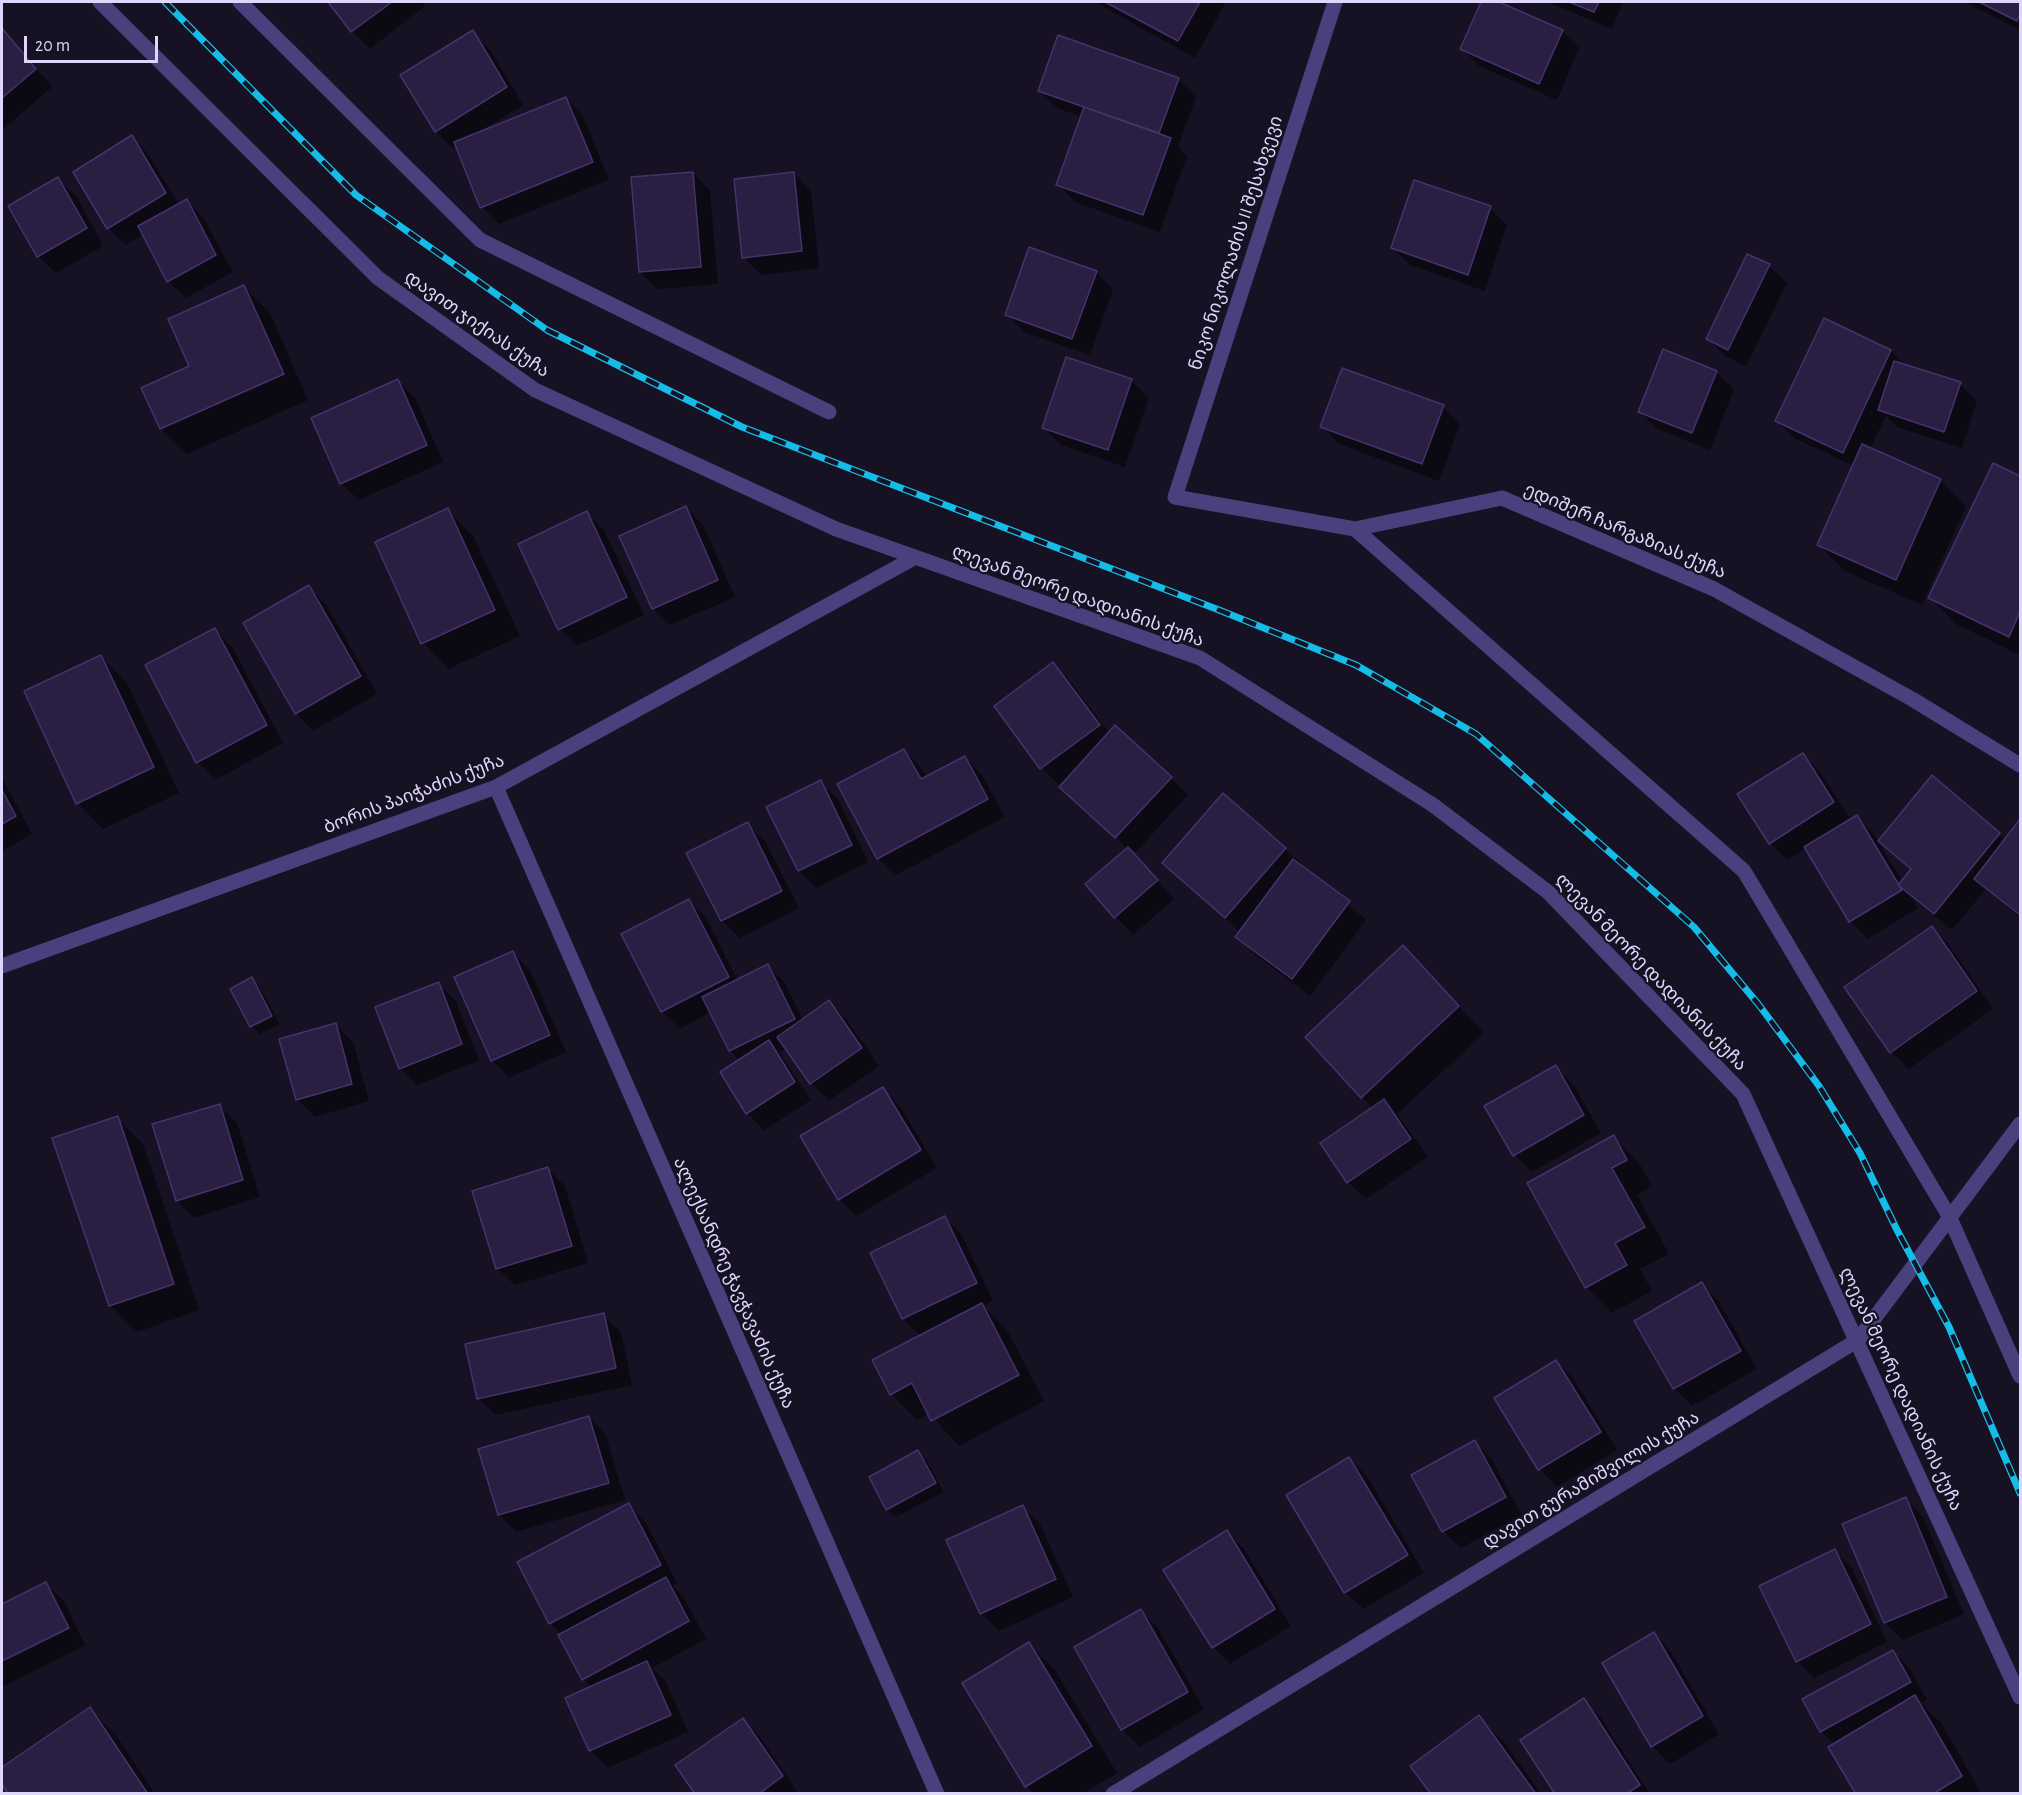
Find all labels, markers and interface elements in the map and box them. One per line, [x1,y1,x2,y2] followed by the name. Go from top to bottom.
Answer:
[27,24,160,62] scale bar
[35,37,70,55] text: 20 m
[1185,113,1287,373] street label: ნიკო ნიკოლაძის II შესახვევი
[400,266,554,382] street label: დავით ჯიქიას ქუჩა
[1521,479,1729,583] street label: ედიშერ ჩარგაზიას ქუჩა
[949,540,1207,652] street label: ლევან მეორე დადიანის ქუჩა
[321,750,507,838] street label: ბორის პაიჭაძის ქუჩა
[1551,869,1751,1075] street label: ლევან მეორე დადიანის ქუჩა
[669,1154,799,1412] street label: ალექსანდრე ჭავჭავაძის ქუჩა
[1835,1264,1967,1514] street label: ლევან მეორე დადიანის ქუჩა
[1479,1407,1703,1553] street label: დავით გურამიშვილის ქუჩა

